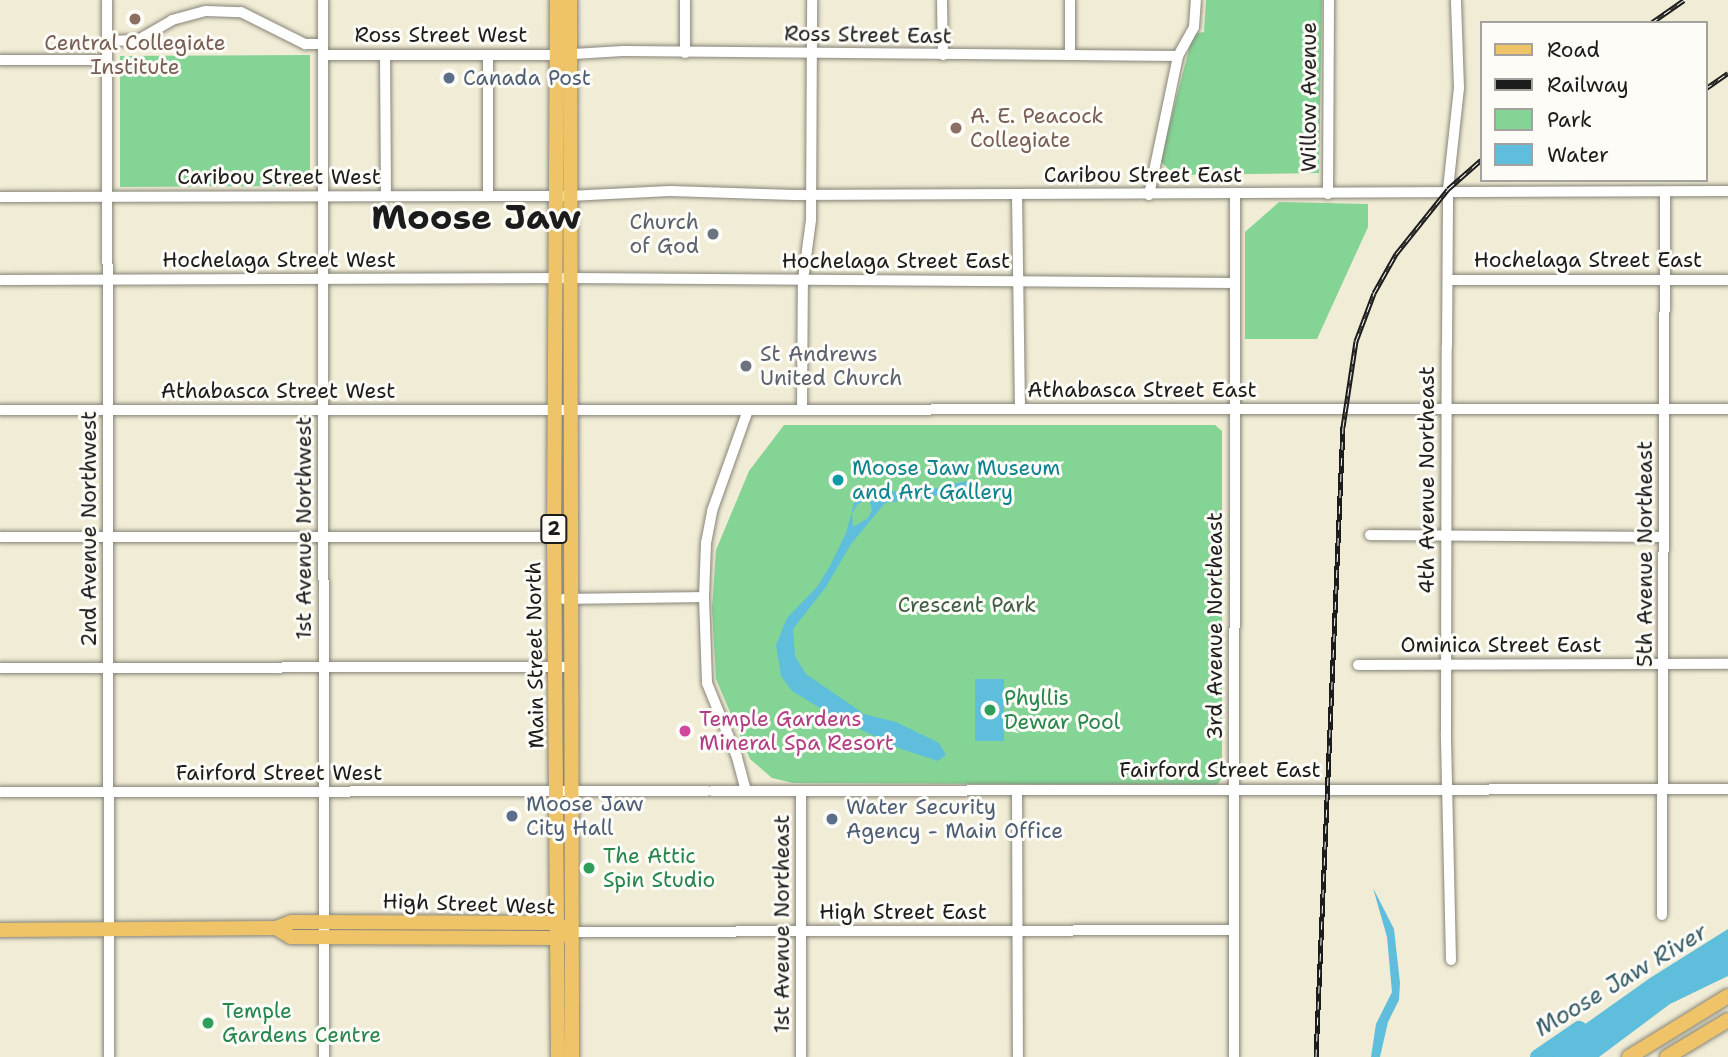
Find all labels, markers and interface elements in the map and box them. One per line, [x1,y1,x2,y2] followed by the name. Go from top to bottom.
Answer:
[127,11,143,27] marker: Central Collegiate Institute
[784,21,952,49] street label: Ross Street East
[1480,21,1707,182] legend
[355,22,527,48] street label: Ross Street West
[1296,22,1322,172] street label: Willow Avenue
[44,30,226,80] place label: Central Collegiate Institute
[1547,36,1600,64] text: Road
[463,65,591,91] place label: Canada Post
[441,70,457,86] marker: Canada Post
[1547,71,1629,99] text: Railway
[970,103,1103,153] place label: A. E. Peacock Collegiate
[1547,106,1592,134] text: Park
[948,120,964,136] marker: A. E. Peacock Collegiate
[1547,141,1609,169] text: Water
[1044,162,1242,188] street label: Caribou Street East
[177,164,381,190] street label: Caribou Street West
[371,196,581,238] district label: Moose Jaw
[630,209,699,259] place label: Church of God
[705,226,721,242] marker: Church of God
[162,247,396,273] street label: Hochelaga Street West
[1474,247,1702,273] street label: Hochelaga Street East
[782,248,1010,274] street label: Hochelaga Street East
[760,341,902,391] place label: St Andrews United Church
[738,358,754,374] marker: St Andrews United Church
[1414,366,1440,594] street label: 4th Avenue Northeast
[1027,377,1257,403] street label: Athabasca Street East
[161,378,395,404] street label: Athabasca Street West
[76,411,102,647] street label: 2nd Avenue Northwest
[291,416,317,640] street label: 1st Avenue Northwest
[1632,441,1658,667] street label: 5th Avenue Northeast
[852,455,1060,505] place label: Moose Jaw Museum and Art Gallery
[830,472,846,488] marker: Moose Jaw Museum and Art Gallery
[1202,512,1228,740] street label: 3rd Avenue Northeast
[540,514,568,544] road number: 2
[521,561,549,749] street label: Main Street North
[898,592,1036,618] park label: Crescent Park
[1400,632,1602,658] street label: Ominica Street East
[1004,685,1120,735] place label: Phyllis Dewar Pool
[982,702,998,718] marker: Phyllis Dewar Pool
[699,706,894,756] place label: Temple Gardens Mineral Spa Resort
[677,723,693,739] marker: Temple Gardens Mineral Spa Resort
[1119,757,1321,783] street label: Fairford Street East
[176,760,382,786] street label: Fairford Street West
[526,791,644,841] place label: Moose Jaw City Hall
[846,794,1063,844] place label: Water Security Agency - Main Office
[504,808,520,824] marker: Moose Jaw City Hall
[824,811,840,827] marker: Water Security Agency - Main Office
[769,815,795,1033] street label: 1st Avenue Northeast
[603,843,715,893] place label: The Attic Spin Studio
[581,860,597,876] marker: The Attic Spin Studio
[382,888,556,920] street label: High Street West
[819,899,987,925] street label: High Street East
[1530,918,1712,1042] water label: Moose Jaw River
[222,998,381,1048] place label: Temple Gardens Centre
[200,1015,216,1031] marker: Temple Gardens Centre

